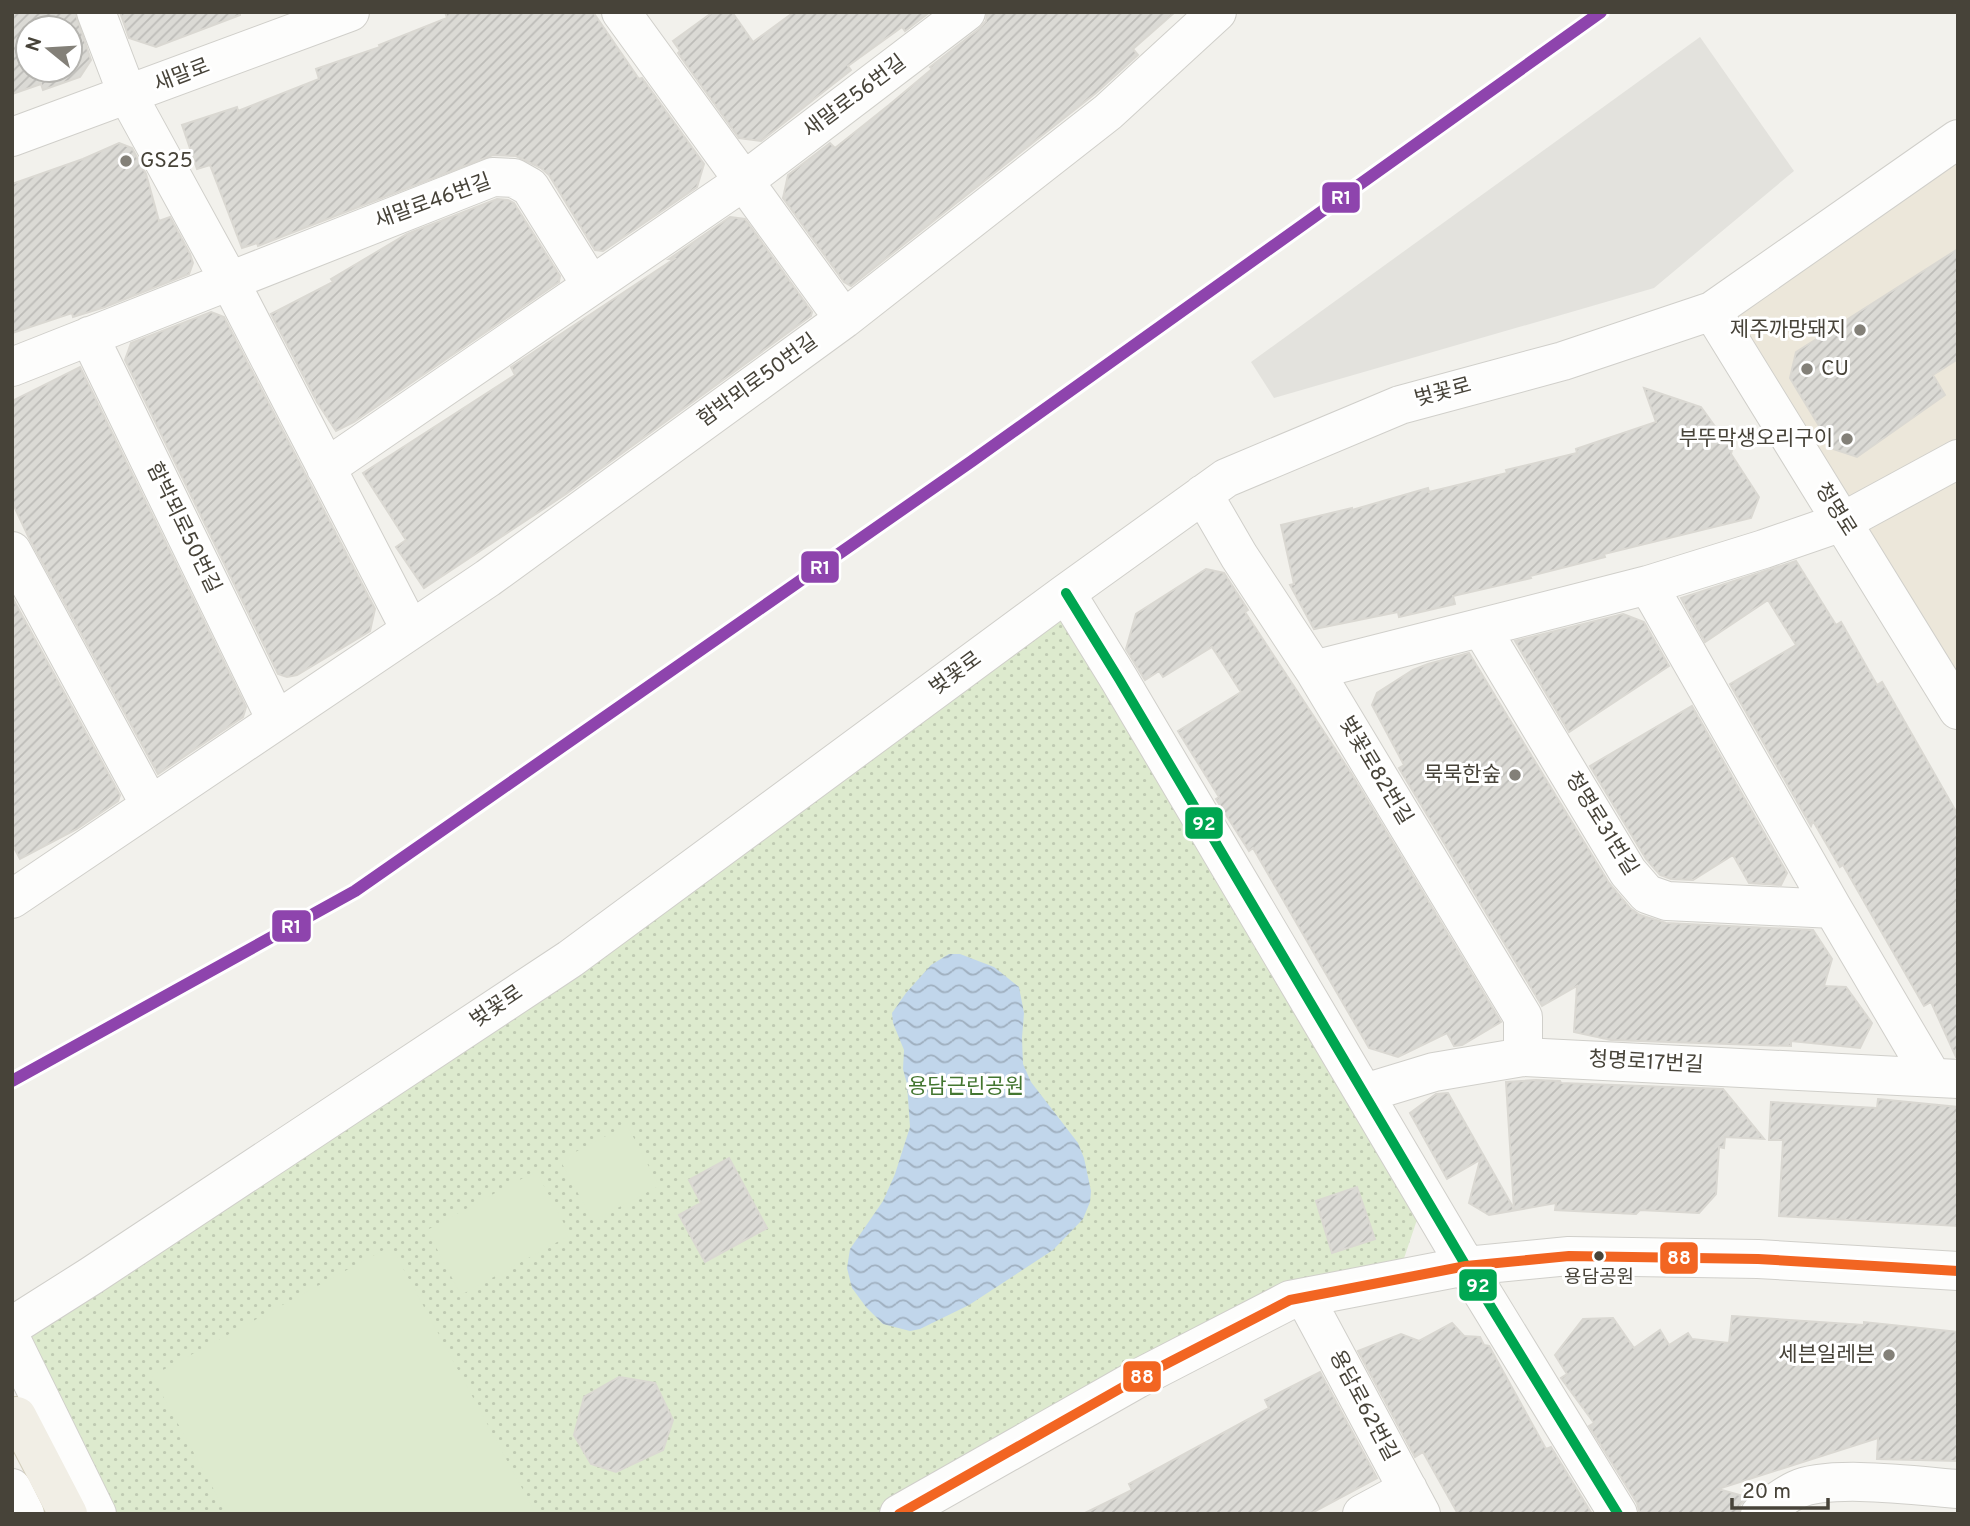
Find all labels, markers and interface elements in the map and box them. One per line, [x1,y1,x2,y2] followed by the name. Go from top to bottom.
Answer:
[14,14,84,84] north arrow
[21,34,48,55] text: N
[798,49,912,145] street label: 새말로56번길
[150,53,214,99] street label: 새말로
[140,148,193,175] place label: GS25
[118,153,134,169] marker: GS25
[371,168,495,236] street label: 새말로46번길
[1321,181,1361,214] line badge: R1
[1331,187,1351,211] text: R1
[1730,317,1846,344] place label: 제주까망돼지
[1852,322,1868,338] marker: 제주까망돼지
[692,328,824,434] street label: 함박뫼로50번길
[1821,356,1849,383] place label: CU
[1799,361,1815,377] marker: CU
[1412,372,1474,414] street label: 벚꽃로
[1678,426,1833,453] place label: 부뚜막생오리구이
[1839,431,1855,447] marker: 부뚜막생오리구이
[140,458,226,598] street label: 함박뫼로50번길
[1808,478,1862,542] street label: 청명로
[800,550,840,584] line badge: R1
[810,557,830,581] text: R1
[925,646,987,702] street label: 벚꽃로
[1332,712,1418,830] street label: 벚꽃로82번길
[1424,762,1501,789] place label: 묵묵한숲
[1507,767,1523,783] marker: 묵묵한숲
[1559,767,1643,881] street label: 청명로31번길
[1184,806,1224,840] line badge: 92
[1192,813,1216,837] text: 92
[271,909,312,943] line badge: R1
[281,916,301,940] text: R1
[465,980,529,1034] street label: 벚꽃로
[1588,1047,1704,1079] street label: 청명로17번길
[908,1074,1024,1101] park label: 용담근린공원
[1659,1241,1699,1275] line badge: 88
[1667,1247,1691,1271] text: 88
[1592,1249,1606,1263] marker: 용담공원
[1564,1266,1634,1290] place label: 용담공원
[1458,1268,1498,1302] line badge: 92
[1466,1275,1490,1299] text: 92
[1778,1342,1875,1369] place label: 세븐일레븐
[1322,1346,1404,1466] street label: 용담로62번길
[1881,1347,1897,1363] marker: 세븐일레븐
[1122,1360,1162,1393] line badge: 88
[1130,1366,1154,1390] text: 88
[1732,1466,1828,1510] scale bar
[1742,1479,1791,1506] text: 20 m

